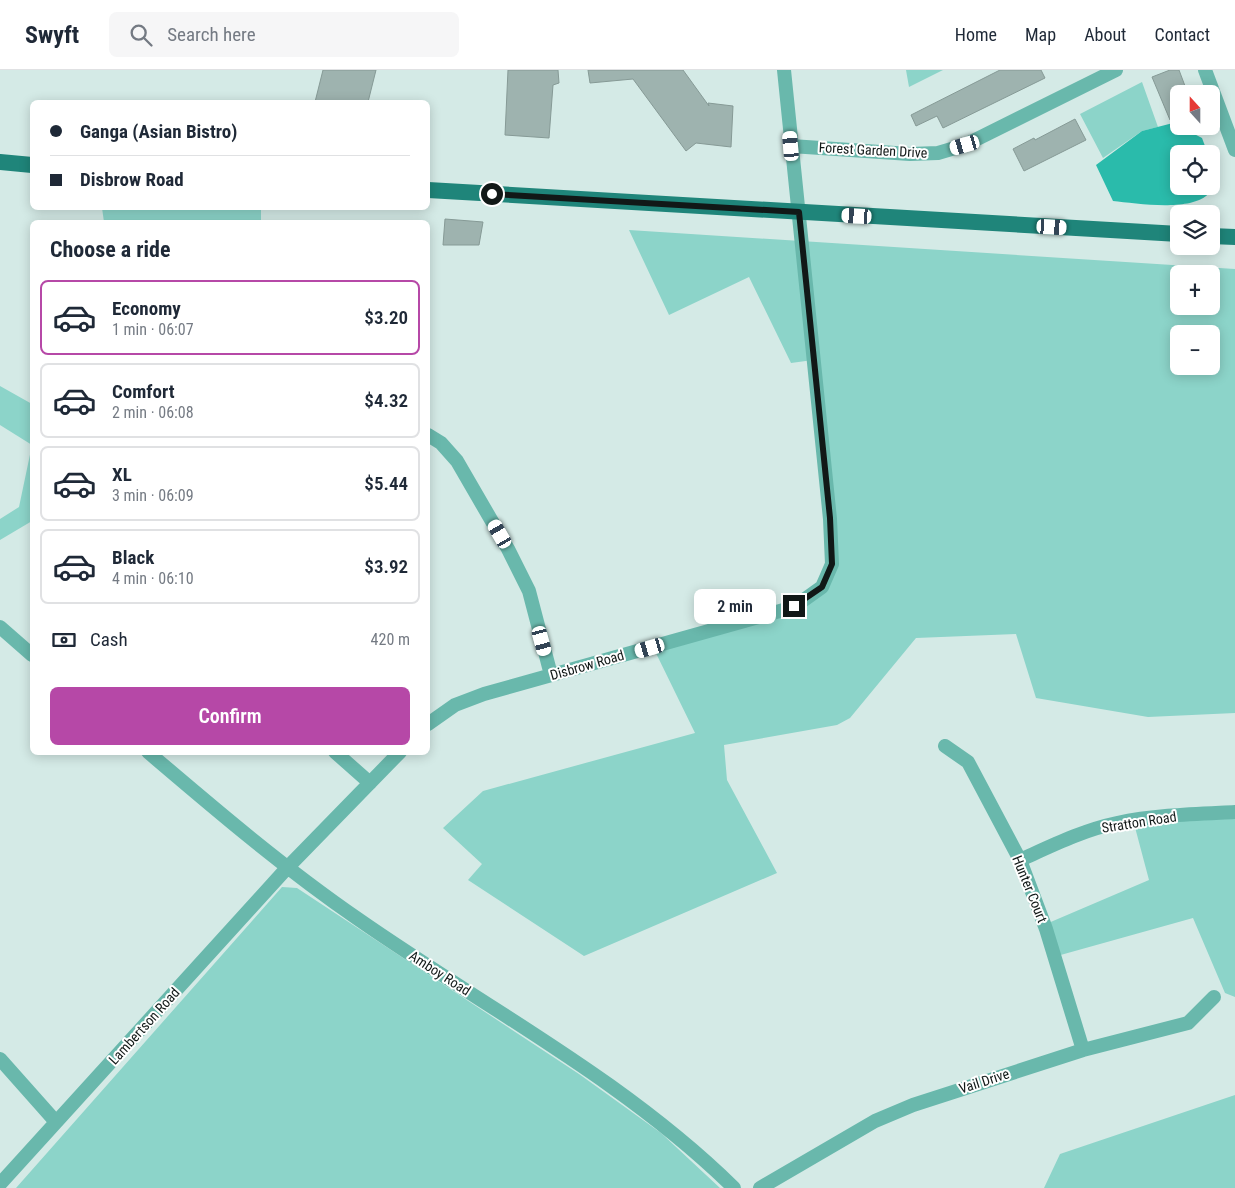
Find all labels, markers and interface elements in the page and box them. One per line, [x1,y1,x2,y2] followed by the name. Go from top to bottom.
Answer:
[109,12,459,57] search box
[25,21,79,49] text: Swyft
[127,21,155,49] icon: search
[167,23,256,46] text: Search here
[955,24,997,45] text: Home
[1025,24,1056,45] text: Map
[1084,24,1126,45] text: About
[1154,24,1210,45] text: Contact
[1170,85,1220,135] north arrow
[1170,85,1220,375] map controls
[80,120,237,143] text: Ganga (Asian Bistro)
[782,130,799,162] car
[948,134,981,156] car
[818,139,928,161] street label: Forest Garden Drive
[1170,145,1220,195] button: locate
[80,168,184,191] text: Disbrow Road
[481,183,503,205] route start
[1170,205,1220,255] button: layers
[841,208,872,224] car
[1036,219,1067,235] car
[50,237,171,262] text: Choose a ride
[1170,265,1220,315] button: +
[52,295,97,340] icon: car
[112,297,181,320] text: Economy
[364,306,408,329] text: $3.20
[112,320,194,339] text: 1 min · 06:07
[1170,325,1220,375] button: −
[52,378,97,423] icon: car
[112,380,175,403] text: Comfort
[364,389,408,412] text: $4.32
[112,403,194,422] text: 2 min · 06:08
[52,461,97,506] icon: car
[112,463,132,486] text: XL
[364,472,408,495] text: $5.44
[112,486,194,505] text: 3 min · 06:09
[486,517,513,551] car
[52,544,97,589] icon: car
[112,546,154,569] text: Black
[364,555,408,578] text: $3.92
[112,569,194,588] text: 4 min · 06:10
[694,588,776,624] callout: 2 min
[783,595,805,617] route end
[717,597,753,616] text: 2 min
[530,625,553,657] car
[50,626,78,654] icon: cash
[90,628,128,651] text: Cash
[371,630,410,649] text: 420 m
[633,637,666,659] car
[548,647,626,683] street label: Disbrow Road
[50,687,410,745] button: Confirm
[1101,808,1177,836] street label: Stratton Road
[1009,853,1051,925] street label: Hunter Court
[406,947,474,999] street label: Amboy Road
[105,984,183,1068] street label: Lambertson Road
[957,1065,1012,1097] street label: Vail Drive

